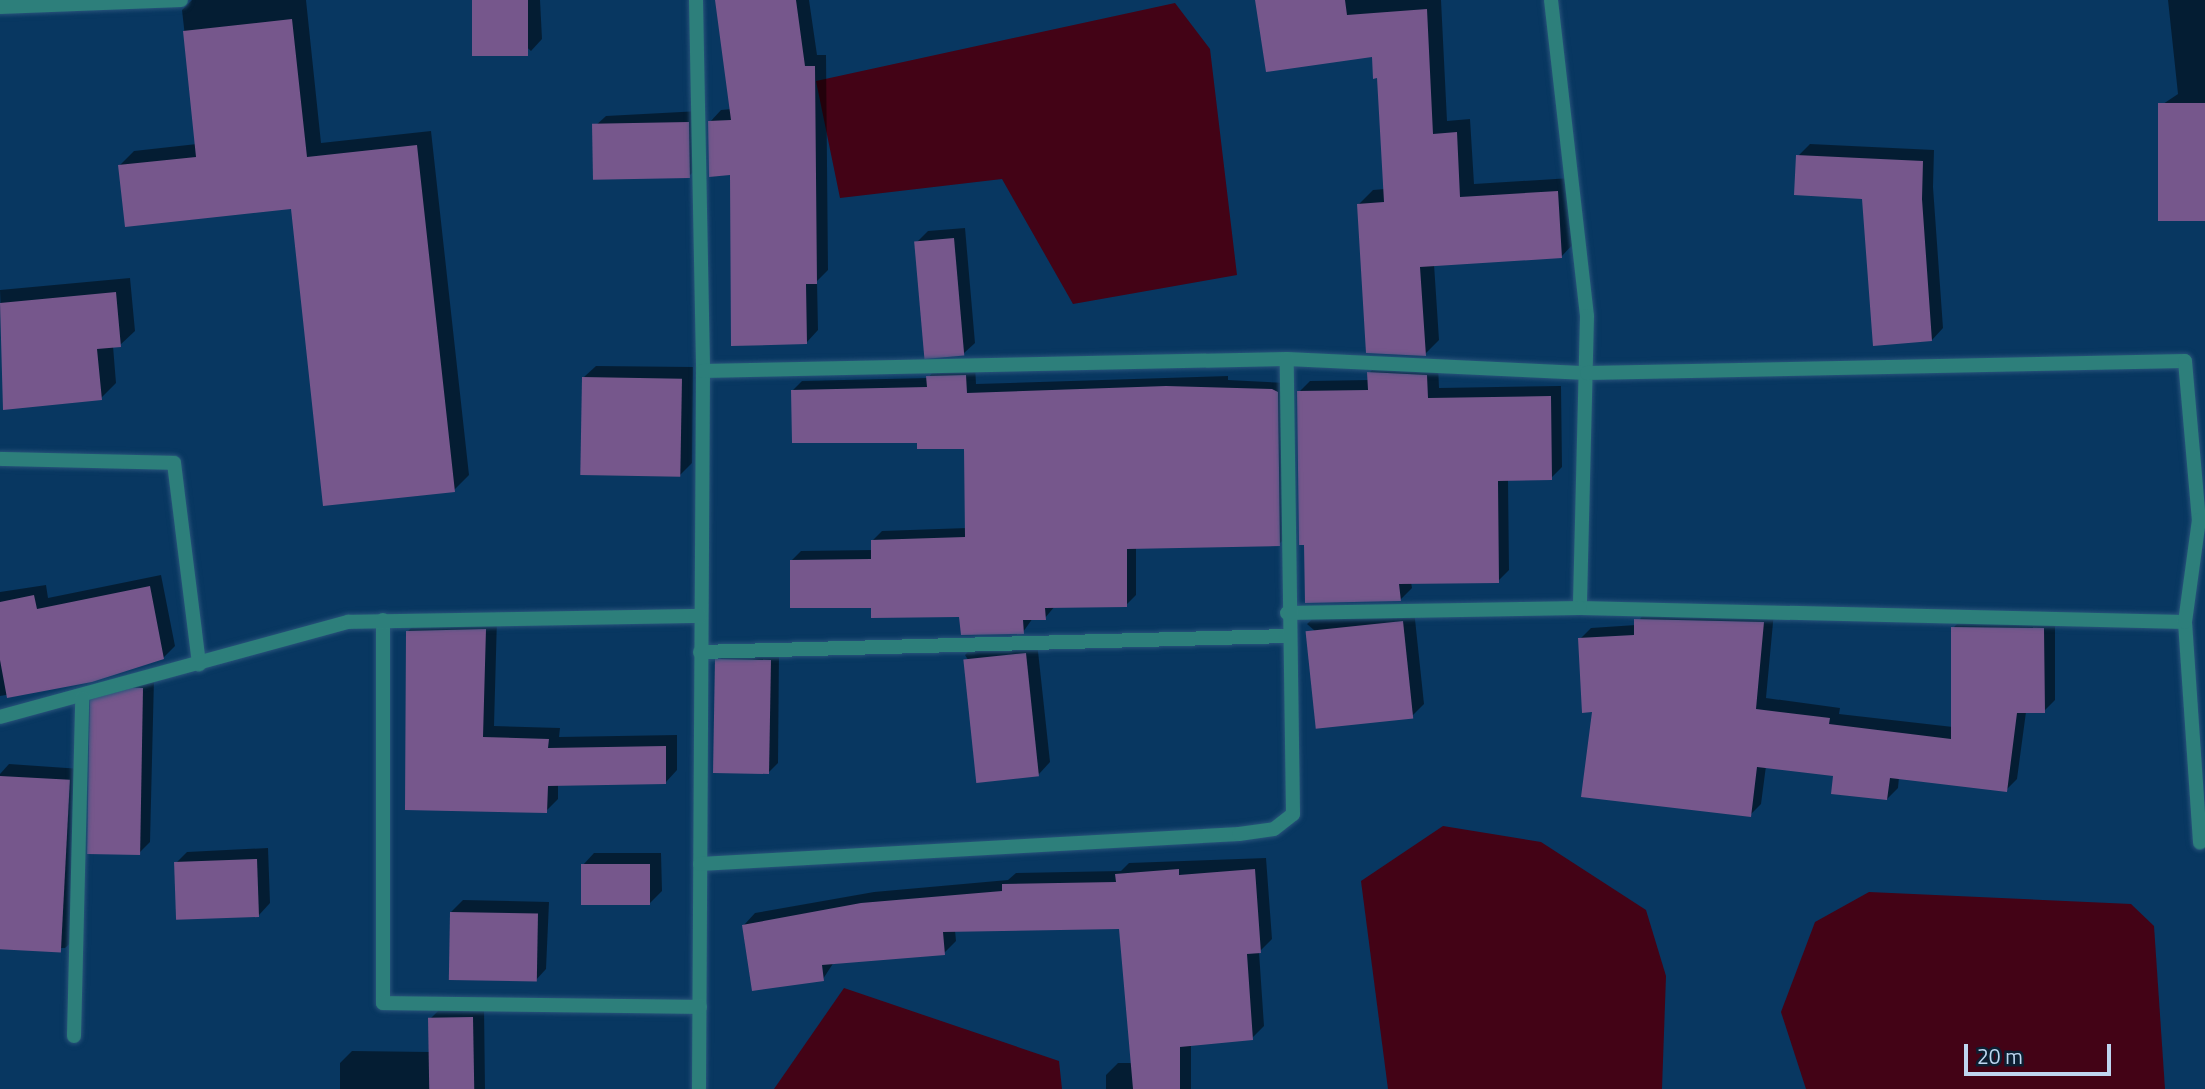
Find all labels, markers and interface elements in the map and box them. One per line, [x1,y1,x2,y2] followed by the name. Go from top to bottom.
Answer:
[1967,1030,2114,1074] scale bar
[1977,1040,2023,1072] text: 20 m

